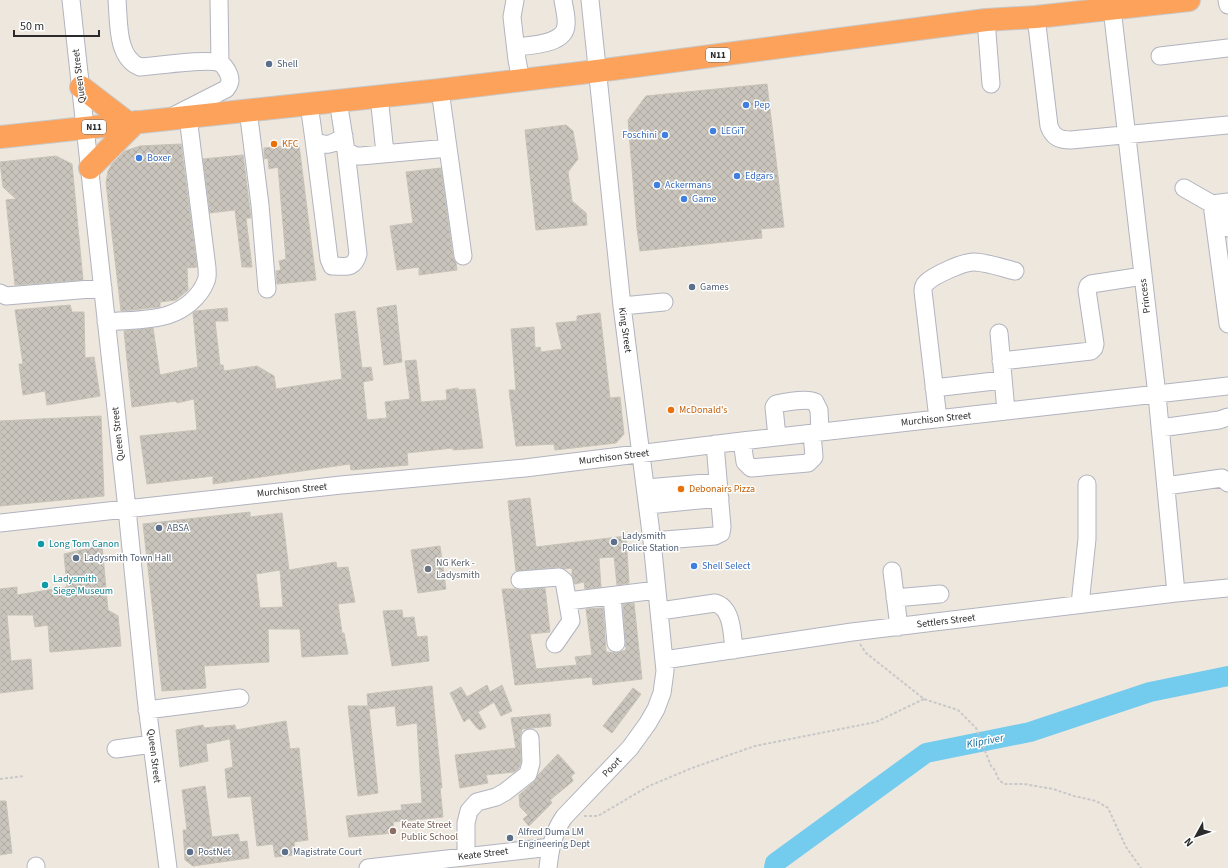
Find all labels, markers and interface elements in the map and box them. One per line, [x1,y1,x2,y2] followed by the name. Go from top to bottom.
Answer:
[14,12,99,38] scale bar
[20,18,44,35] text: 50 m
[69,47,89,104] street label: Queen Street
[706,48,730,62] road number: N11
[277,57,298,71] place label: Shell
[264,59,274,69] marker: Shell
[754,98,770,112] place label: Pep
[741,100,751,110] marker: Pep
[82,120,106,134] road number: N11
[721,124,746,138] place label: LEGiT
[708,126,718,136] marker: LEGiT
[622,128,657,142] place label: Foschini
[660,130,670,140] marker: Foschini
[282,137,299,151] place label: KFC
[269,139,279,149] marker: KFC
[147,151,171,165] place label: Boxer
[134,153,144,163] marker: Boxer
[745,169,773,183] place label: Edgars
[732,171,742,181] marker: Edgars
[665,178,711,192] place label: Ackermans
[652,180,662,190] marker: Ackermans
[692,192,717,206] place label: Game
[679,194,689,204] marker: Game
[1136,278,1154,314] street label: Princess
[700,280,729,294] place label: Games
[687,282,697,292] marker: Games
[615,306,635,354] street label: King Street
[679,403,728,417] place label: McDonald's
[666,405,676,415] marker: McDonald's
[108,406,128,462] street label: Queen Street
[900,408,972,430] street label: Murchison Street
[578,446,651,468] street label: Murchison Street
[256,479,328,501] street label: Murchison Street
[689,482,755,496] place label: Debonairs Pizza
[676,484,686,494] marker: Debonairs Pizza
[167,521,190,535] place label: ABSA
[154,523,164,533] marker: ABSA
[622,529,679,555] place label: Ladysmith Police Station
[49,537,119,551] place label: Long Tom Canon
[609,537,619,547] marker: Ladysmith Police Station
[36,539,46,549] marker: Long Tom Canon
[84,551,172,565] place label: Ladysmith Town Hall
[71,553,81,563] marker: Ladysmith Town Hall
[436,556,480,582] place label: NG Kerk - Ladysmith
[702,559,751,573] place label: Shell Select
[689,561,699,571] marker: Shell Select
[423,564,433,574] marker: NG Kerk - Ladysmith
[53,572,113,598] place label: Ladysmith Siege Museum
[40,580,50,590] marker: Ladysmith Siege Museum
[916,610,977,632] street label: Settlers Street
[144,728,164,785] street label: Queen Street
[965,730,1006,752] water label: Klipriver
[599,753,625,780] street label: Poort
[1176,816,1216,856] north arrow
[401,818,458,844] place label: Keate Street Public School
[518,825,591,851] place label: Alfred Duma LM Engineering Dept
[388,826,398,836] marker: Keate Street Public School
[505,833,515,843] marker: Alfred Duma LM Engineering Dept
[1181,834,1197,850] text: N
[457,844,510,864] street label: Keate Street
[198,845,232,859] place label: PostNet
[293,845,363,859] place label: Magistrate Court
[185,847,195,857] marker: PostNet
[280,847,290,857] marker: Magistrate Court

